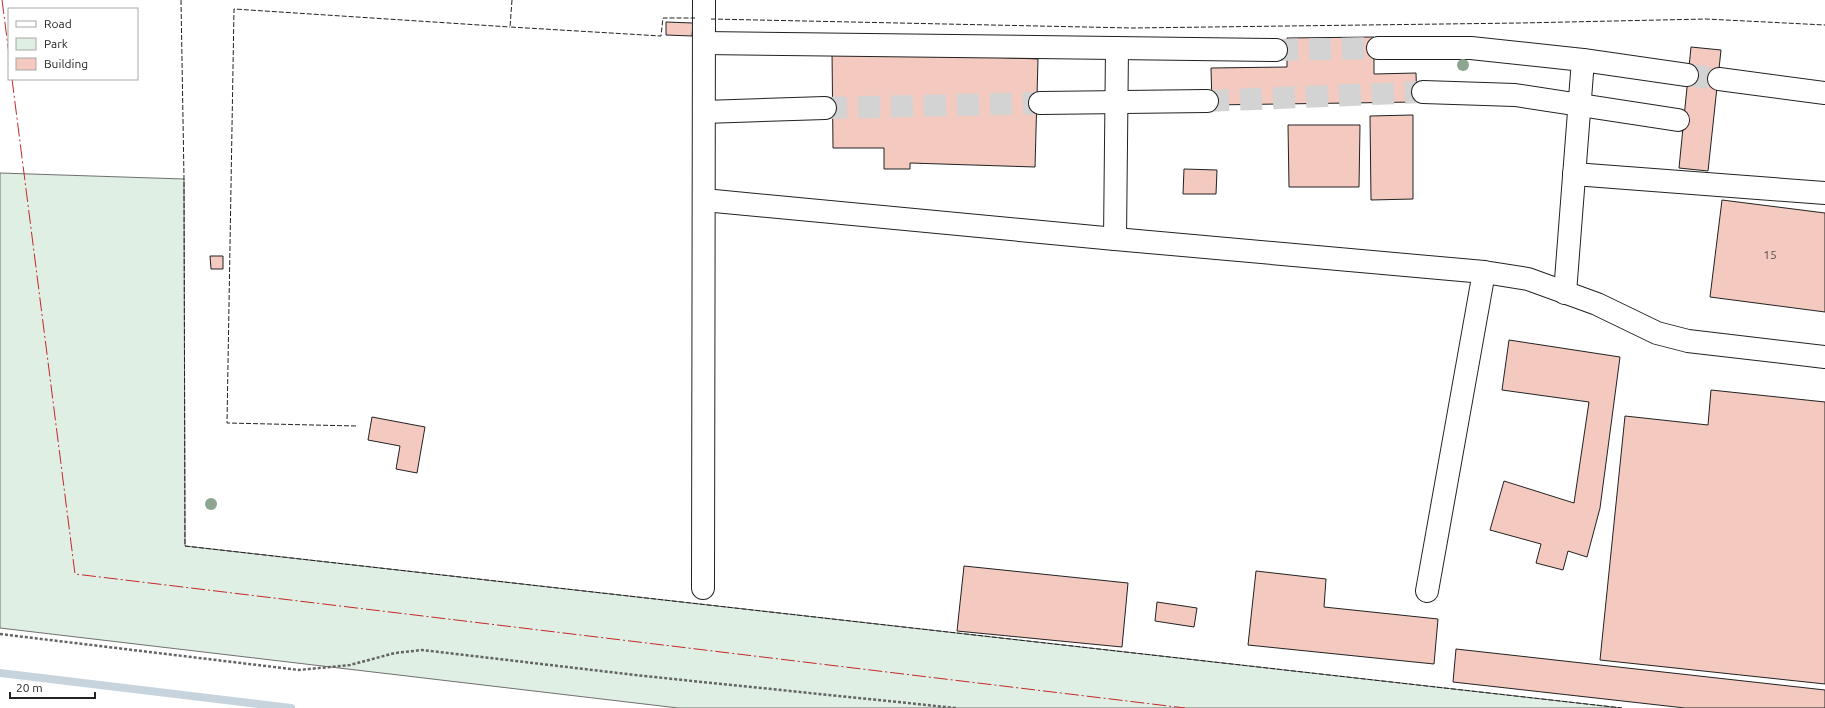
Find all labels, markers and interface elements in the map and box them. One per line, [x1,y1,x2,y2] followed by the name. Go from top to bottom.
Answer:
[8,8,138,80] legend
[44,17,72,30] text: Road
[44,37,68,50] text: Park
[44,57,88,70] text: Building
[1763,248,1777,261] house number: 15
[10,674,95,700] scale bar
[16,681,43,694] text: 20 m

